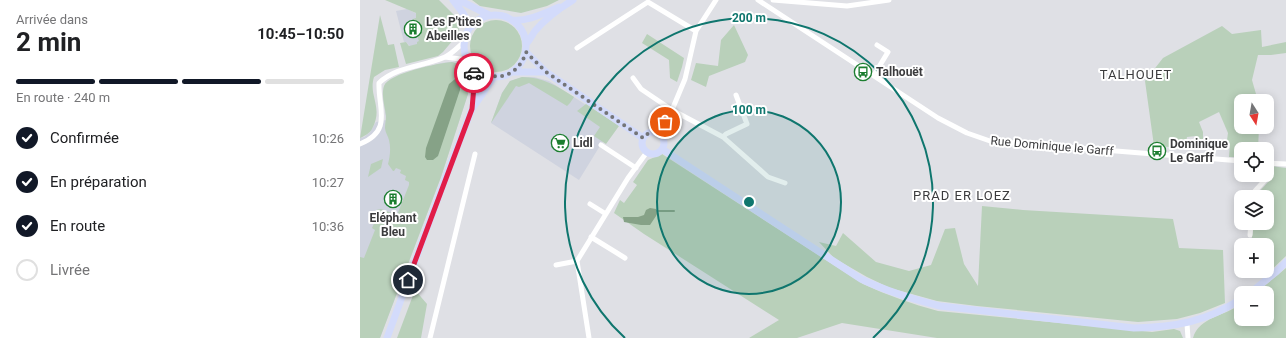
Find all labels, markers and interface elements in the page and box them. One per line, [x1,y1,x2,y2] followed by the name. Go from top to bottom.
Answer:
[732,11,766,25] text: 200 m
[16,12,88,27] text: Arrivée dans
[426,15,482,43] place label: Les P'tites Abeilles
[403,19,423,39] building icon: Les P'tites Abeilles
[257,25,344,43] text: 10:45–10:50
[16,27,81,57] text: 2 min
[454,53,494,93] courier
[463,62,485,84] icon: car
[853,62,873,82] bus stop icon: Talhouët
[876,65,923,79] place label: Talhouët
[1100,67,1172,82] district label: TALHOUET
[16,90,110,105] text: En route · 240 m
[1234,94,1274,134] north arrow
[1234,94,1274,326] map controls
[732,103,766,117] text: 100 m
[648,105,682,139] pin
[654,111,676,133] icon: bag
[16,127,38,149] icon: check
[50,129,119,147] text: Confirmée
[312,131,344,146] text: 10:26
[550,133,570,153] supermarket icon: Lidl
[990,134,1115,158] street label: Rue Dominique le Garff
[573,136,593,150] place label: Lidl
[1170,137,1229,165] place label: Dominique Le Garff
[1147,141,1167,161] bus stop icon: Dominique Le Garff
[1234,142,1274,182] button: locate
[16,171,38,193] icon: check
[50,173,147,191] text: En préparation
[312,175,344,190] text: 10:27
[913,188,1011,203] district label: PRAD ER LOEZ
[383,189,403,209] building icon: Eléphant Bleu
[1234,190,1274,230] button: layers
[742,195,756,209] centre of rings
[369,211,417,239] place label: Eléphant Bleu
[16,215,38,237] icon: check
[50,217,105,235] text: En route
[312,219,344,234] text: 10:36
[1234,238,1274,278] button: +
[50,261,90,279] text: Livrée
[391,263,425,297] pin
[397,269,419,291] icon: home
[1234,286,1274,326] button: −

